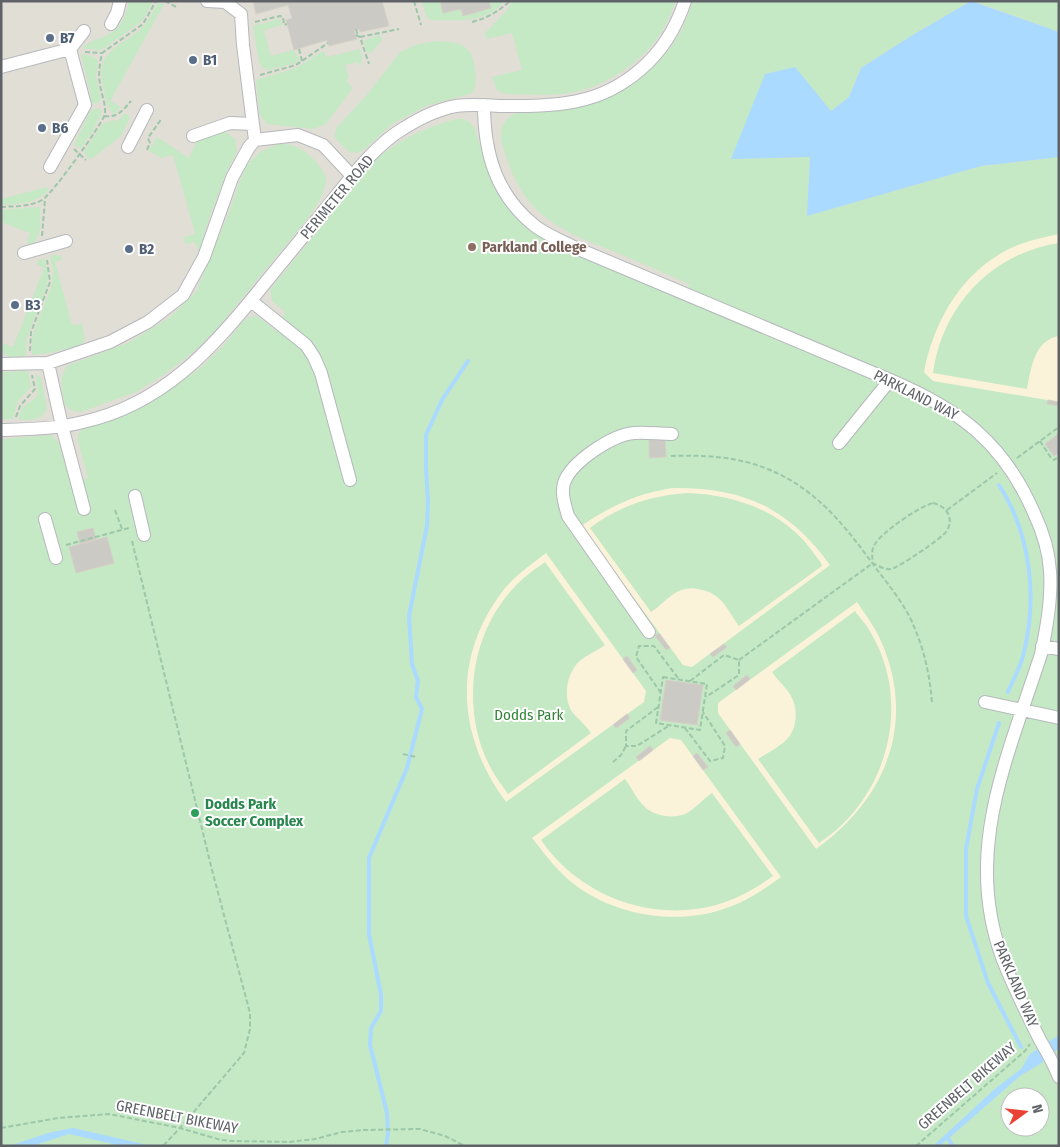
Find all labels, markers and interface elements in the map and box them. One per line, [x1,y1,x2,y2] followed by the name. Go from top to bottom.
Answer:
[60,29,75,47] place label: B7
[44,32,56,44] marker: B7
[203,51,217,69] place label: B1
[187,54,199,66] marker: B1
[52,119,68,137] place label: B6
[36,122,48,134] marker: B6
[297,151,377,243] street label: PERIMETER ROAD
[482,238,587,256] place label: Parkland College
[139,240,154,258] place label: B2
[466,241,478,253] marker: Parkland College
[123,243,135,255] marker: B2
[25,296,40,314] place label: B3
[9,299,21,311] marker: B3
[871,366,962,424] street label: PARKLAND WAY
[494,706,564,724] park label: Dodds Park
[205,795,304,830] place label: Dodds Park Soccer Complex
[189,807,201,819] marker: Dodds Park Soccer Complex
[990,938,1043,1031] street label: PARKLAND WAY
[914,1038,1020,1133] street label: GREENBELT BIKEWAY
[1000,1087,1050,1137] north arrow
[114,1096,240,1138] street label: GREENBELT BIKEWAY
[1028,1103,1046,1115] text: N

